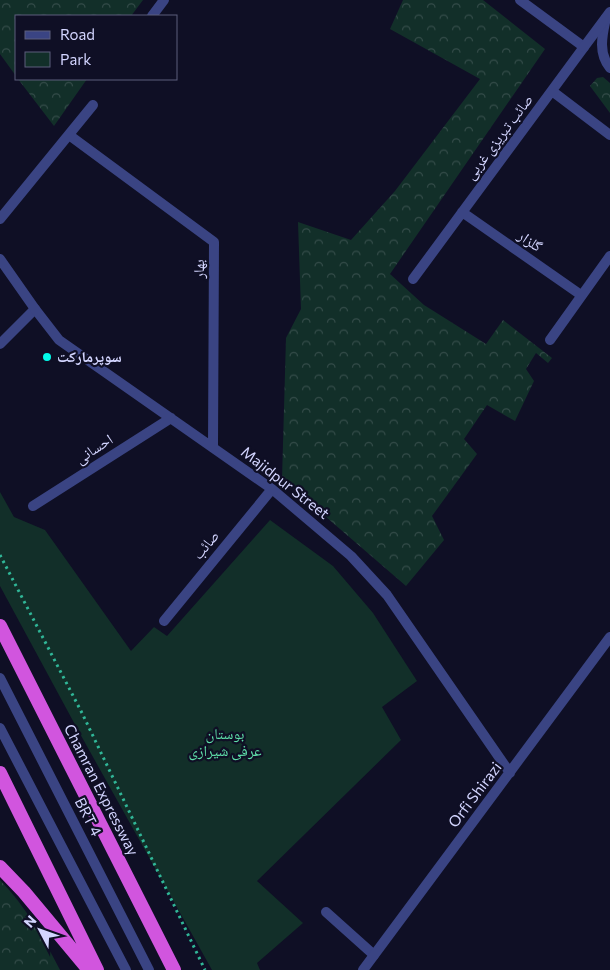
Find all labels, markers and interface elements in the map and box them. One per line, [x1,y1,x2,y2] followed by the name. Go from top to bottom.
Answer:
[15,15,178,80] legend
[60,25,95,43] text: Road
[60,50,91,68] text: Park
[460,90,538,184] street label: صائب تبریزی غربی
[514,225,546,256] street label: گلزار
[189,259,208,280] street label: بهار
[57,347,122,366] place label: سوپرمارکت
[41,351,53,363] marker: سوپرمارکت
[71,429,117,469] street label: احسانی
[238,442,333,522] street label: Majidpur Street
[188,526,223,563] street label: صائب
[61,721,143,858] street label: Chamran Expressway
[188,724,262,761] park label: بوستان عرفی شیرازی
[444,758,505,831] street label: Orfi Shirazi
[72,794,106,839] street label: BRT 4
[15,905,65,955] north arrow
[20,912,40,931] text: N

